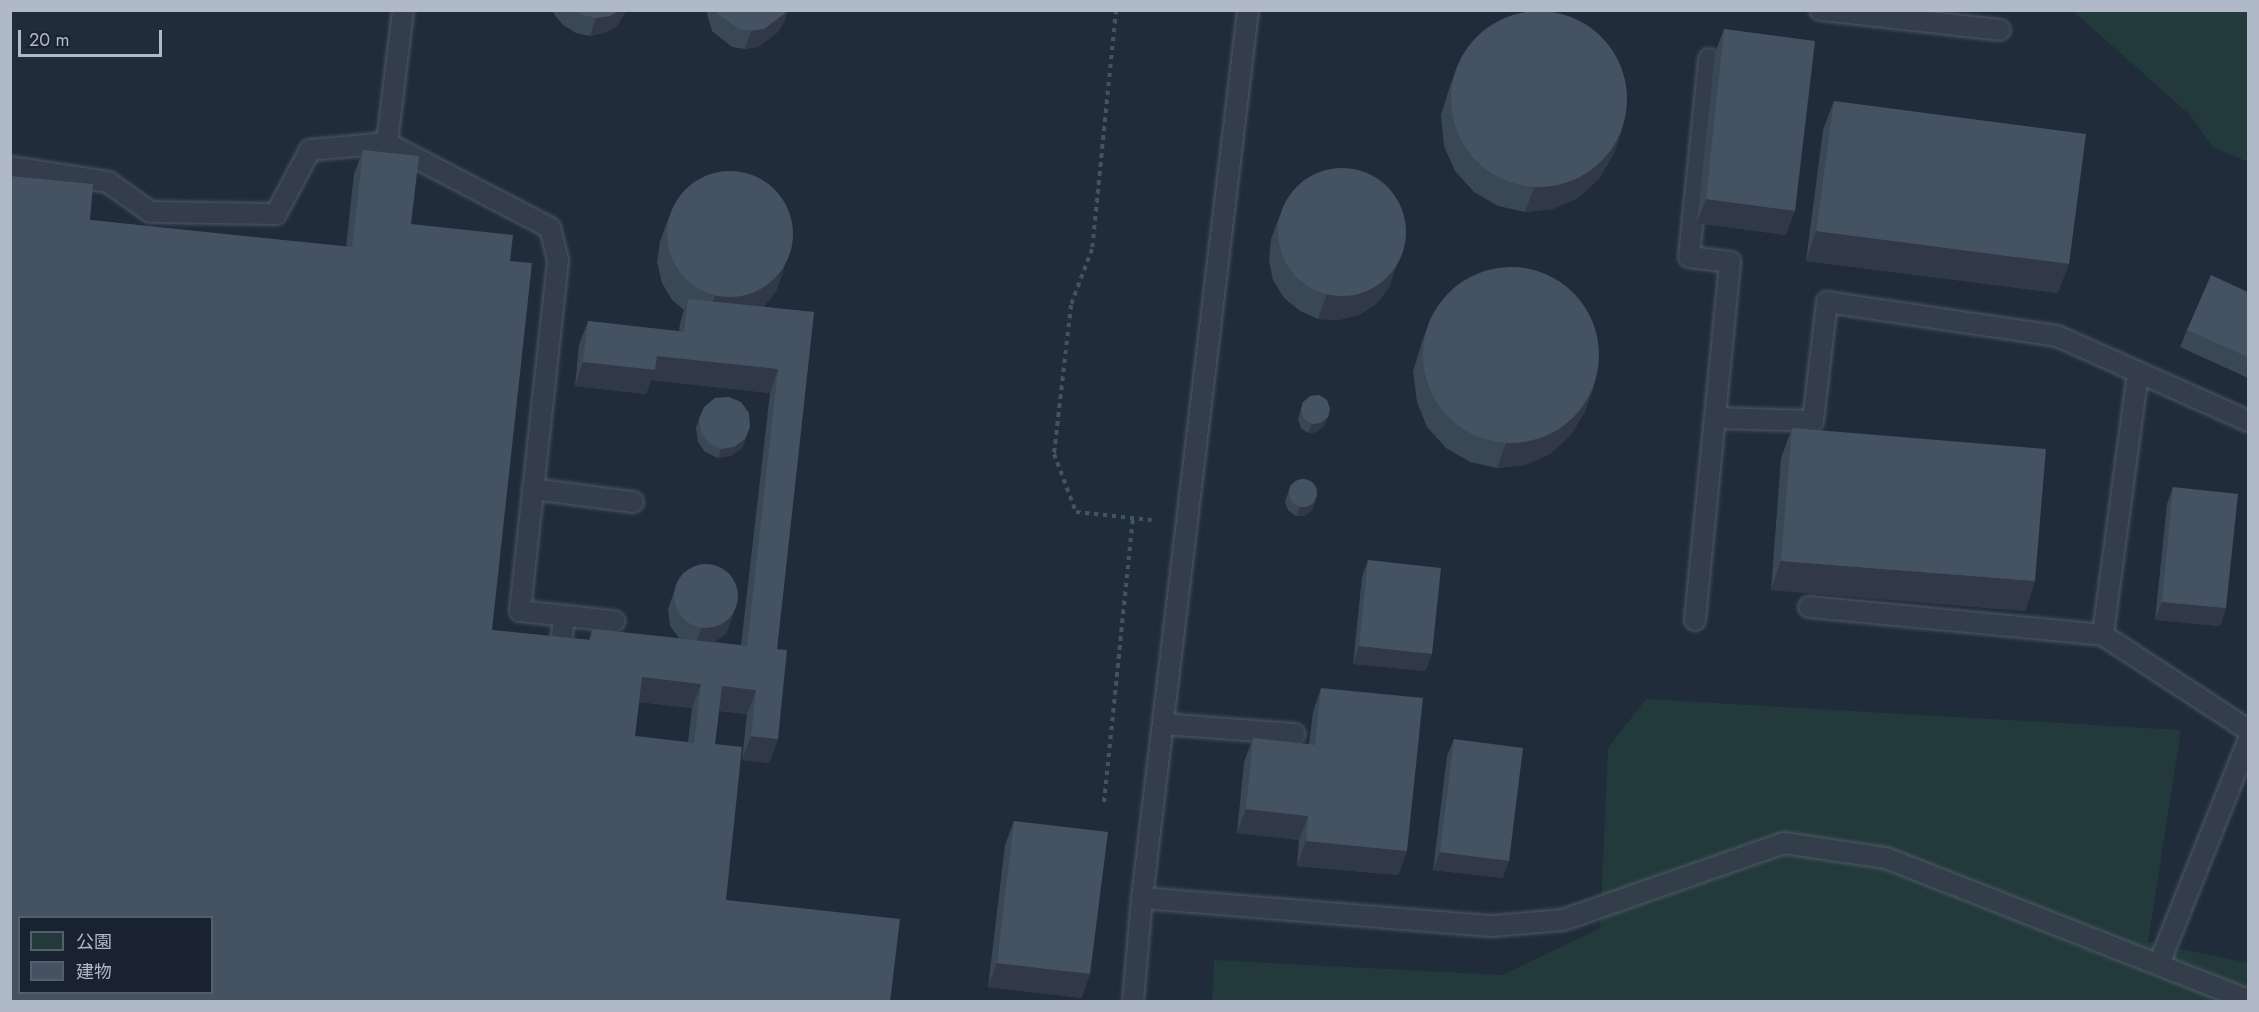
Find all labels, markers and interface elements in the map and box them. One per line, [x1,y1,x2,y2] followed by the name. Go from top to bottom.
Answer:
[21,18,165,56] scale bar
[29,27,69,53] text: 20 m
[18,916,213,994] legend
[76,929,112,955] text: 公園
[76,959,112,985] text: 建物

